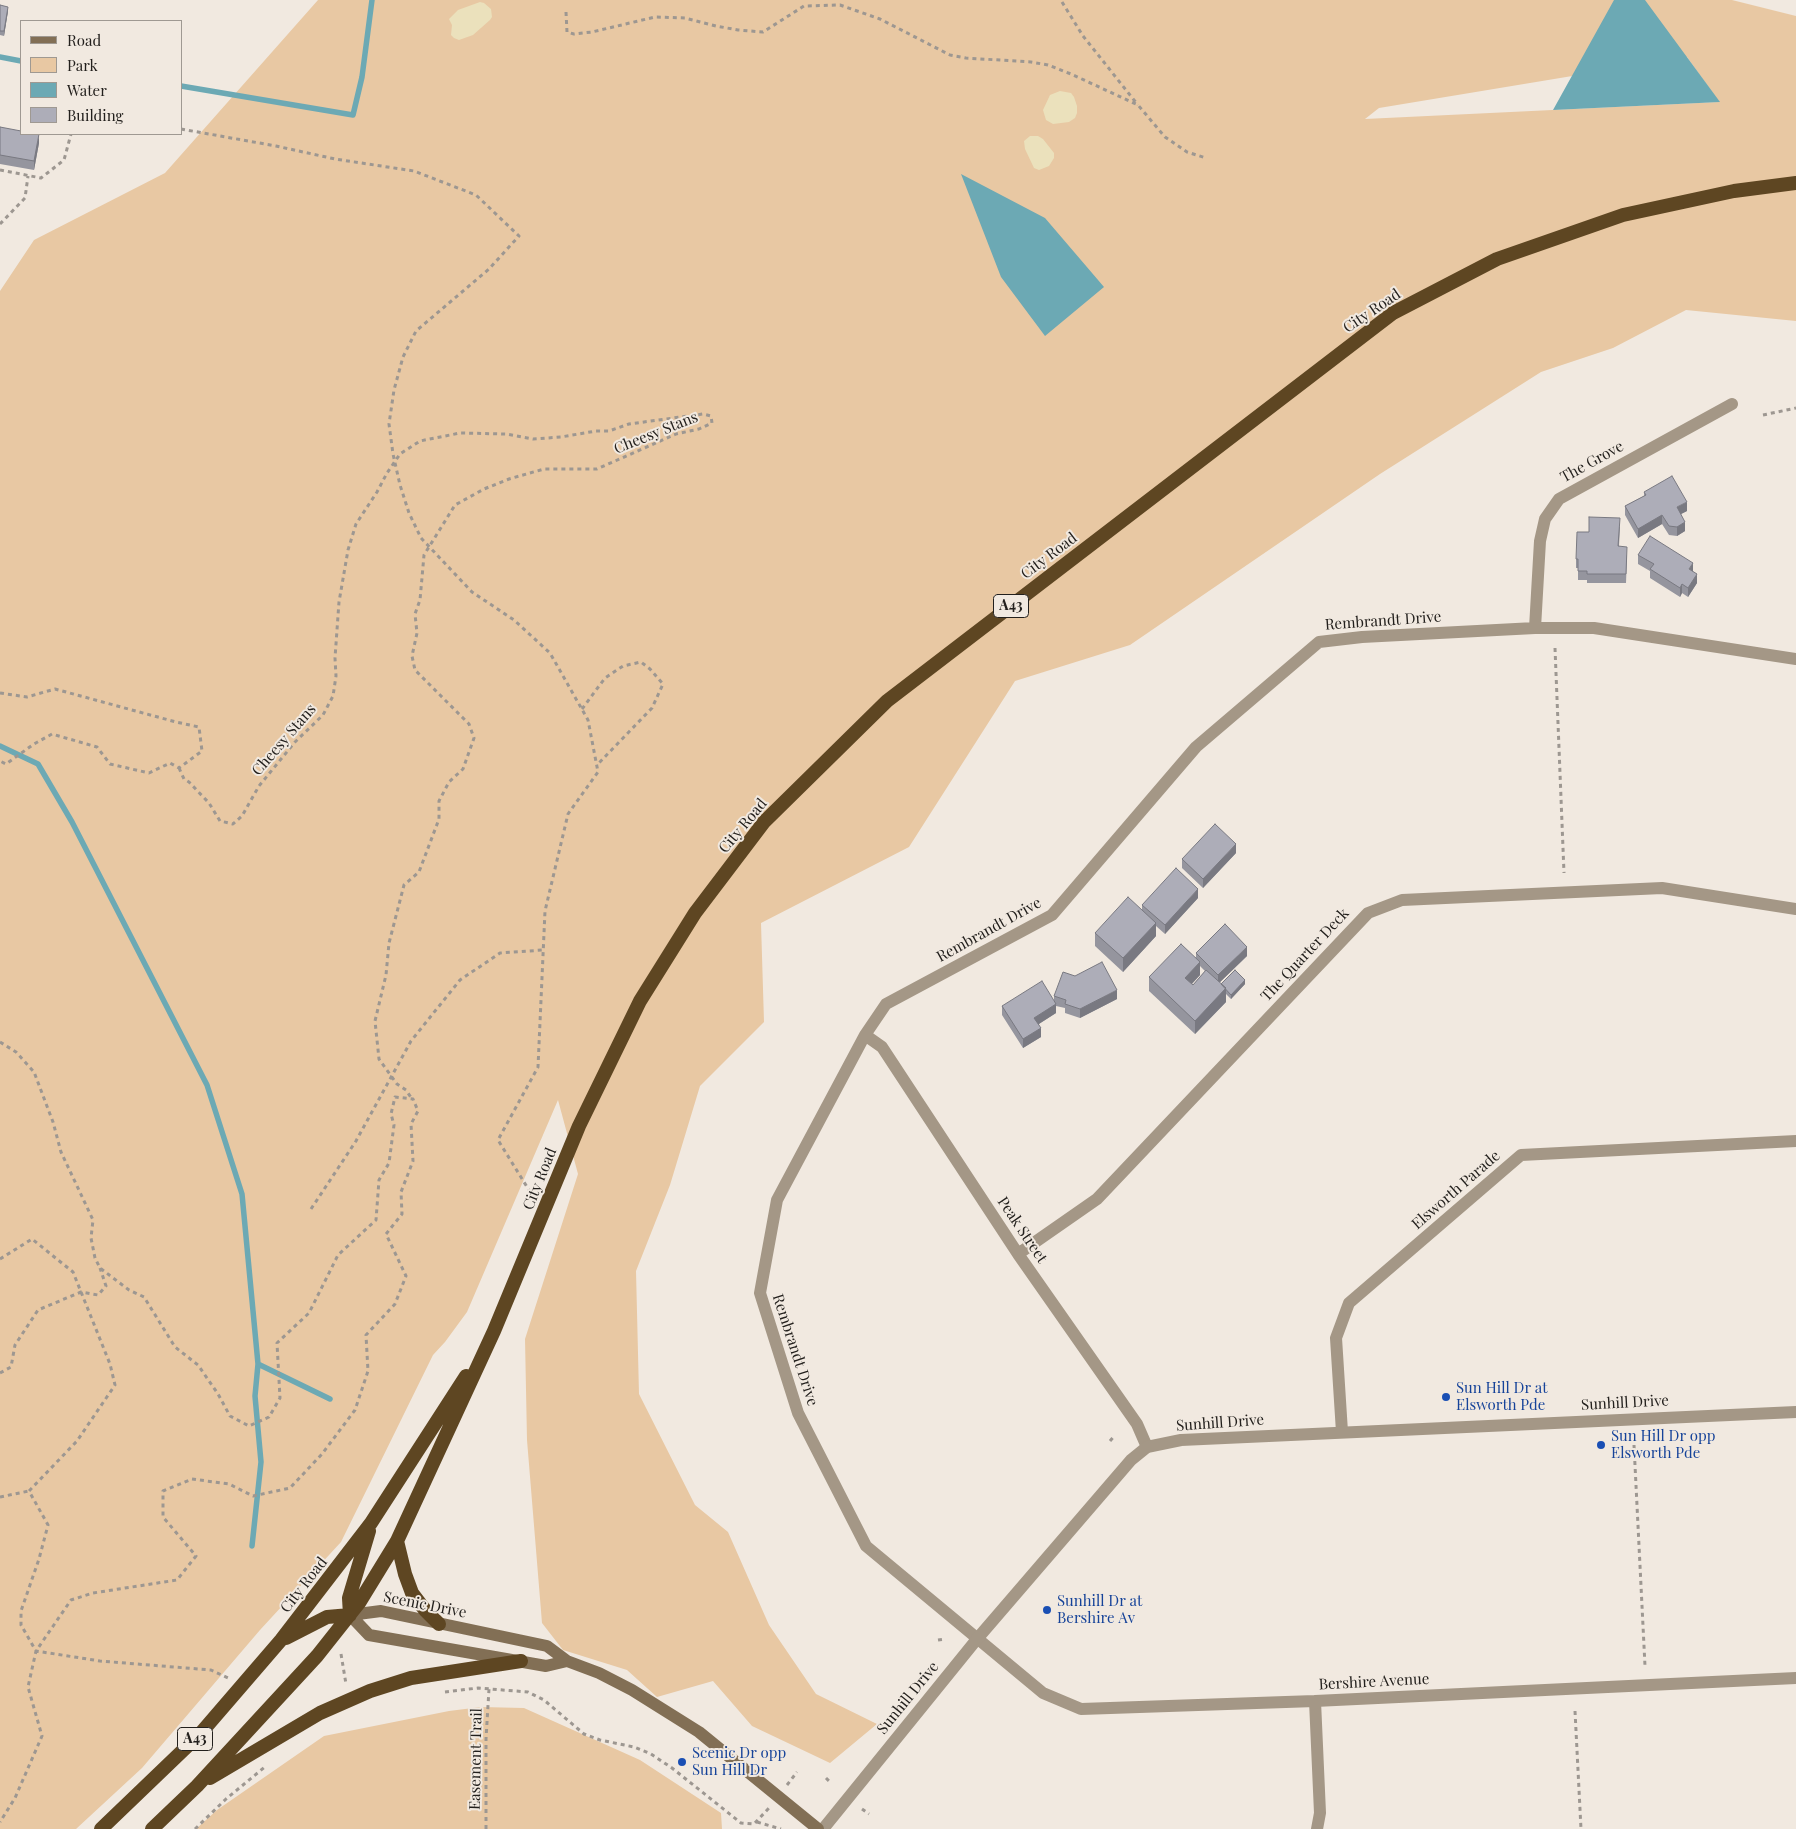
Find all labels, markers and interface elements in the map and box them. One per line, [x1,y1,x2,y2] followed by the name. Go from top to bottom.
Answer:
[20,20,182,135] legend
[67,30,101,50] text: Road
[67,55,98,75] text: Park
[67,80,107,100] text: Water
[67,105,123,125] text: Building
[1340,285,1404,337] street label: City Road
[611,408,701,458] street label: Cheesy Stans
[1557,437,1627,487] street label: The Grove
[1017,529,1081,583] street label: City Road
[994,594,1028,618] road number: A43
[1324,608,1442,634] street label: Rembrandt Drive
[248,701,320,779] street label: Cheesy Stans
[715,795,771,857] street label: City Road
[934,894,1044,966] street label: Rembrandt Drive
[1257,905,1353,1005] street label: The Quarter Deck
[519,1145,561,1213] street label: City Road
[1408,1147,1504,1233] street label: Elsworth Parade
[993,1193,1051,1267] street label: Peak Street
[768,1292,822,1408] street label: Rembrandt Drive
[1456,1379,1548,1414] place label: Sun Hill Dr at Elsworth Pde
[1440,1391,1452,1403] marker: Sun Hill Dr at Elsworth Pde
[1581,1392,1669,1414] street label: Sunhill Drive
[1175,1411,1265,1435] street label: Sunhill Drive
[1611,1427,1715,1462] place label: Sun Hill Dr opp Elsworth Pde
[1595,1439,1607,1451] marker: Sun Hill Dr opp Elsworth Pde
[277,1554,331,1616] street label: City Road
[382,1588,468,1622] street label: Scenic Drive
[1057,1592,1142,1627] place label: Sunhill Dr at Bershire Av
[1041,1604,1053,1616] marker: Sunhill Dr at Bershire Av
[873,1658,943,1738] street label: Sunhill Drive
[1318,1670,1430,1694] street label: Bershire Avenue
[466,1708,486,1810] street label: Easement Trail
[178,1728,212,1750] road number: A43
[692,1744,786,1779] place label: Scenic Dr opp Sun Hill Dr
[676,1756,688,1768] marker: Scenic Dr opp Sun Hill Dr

